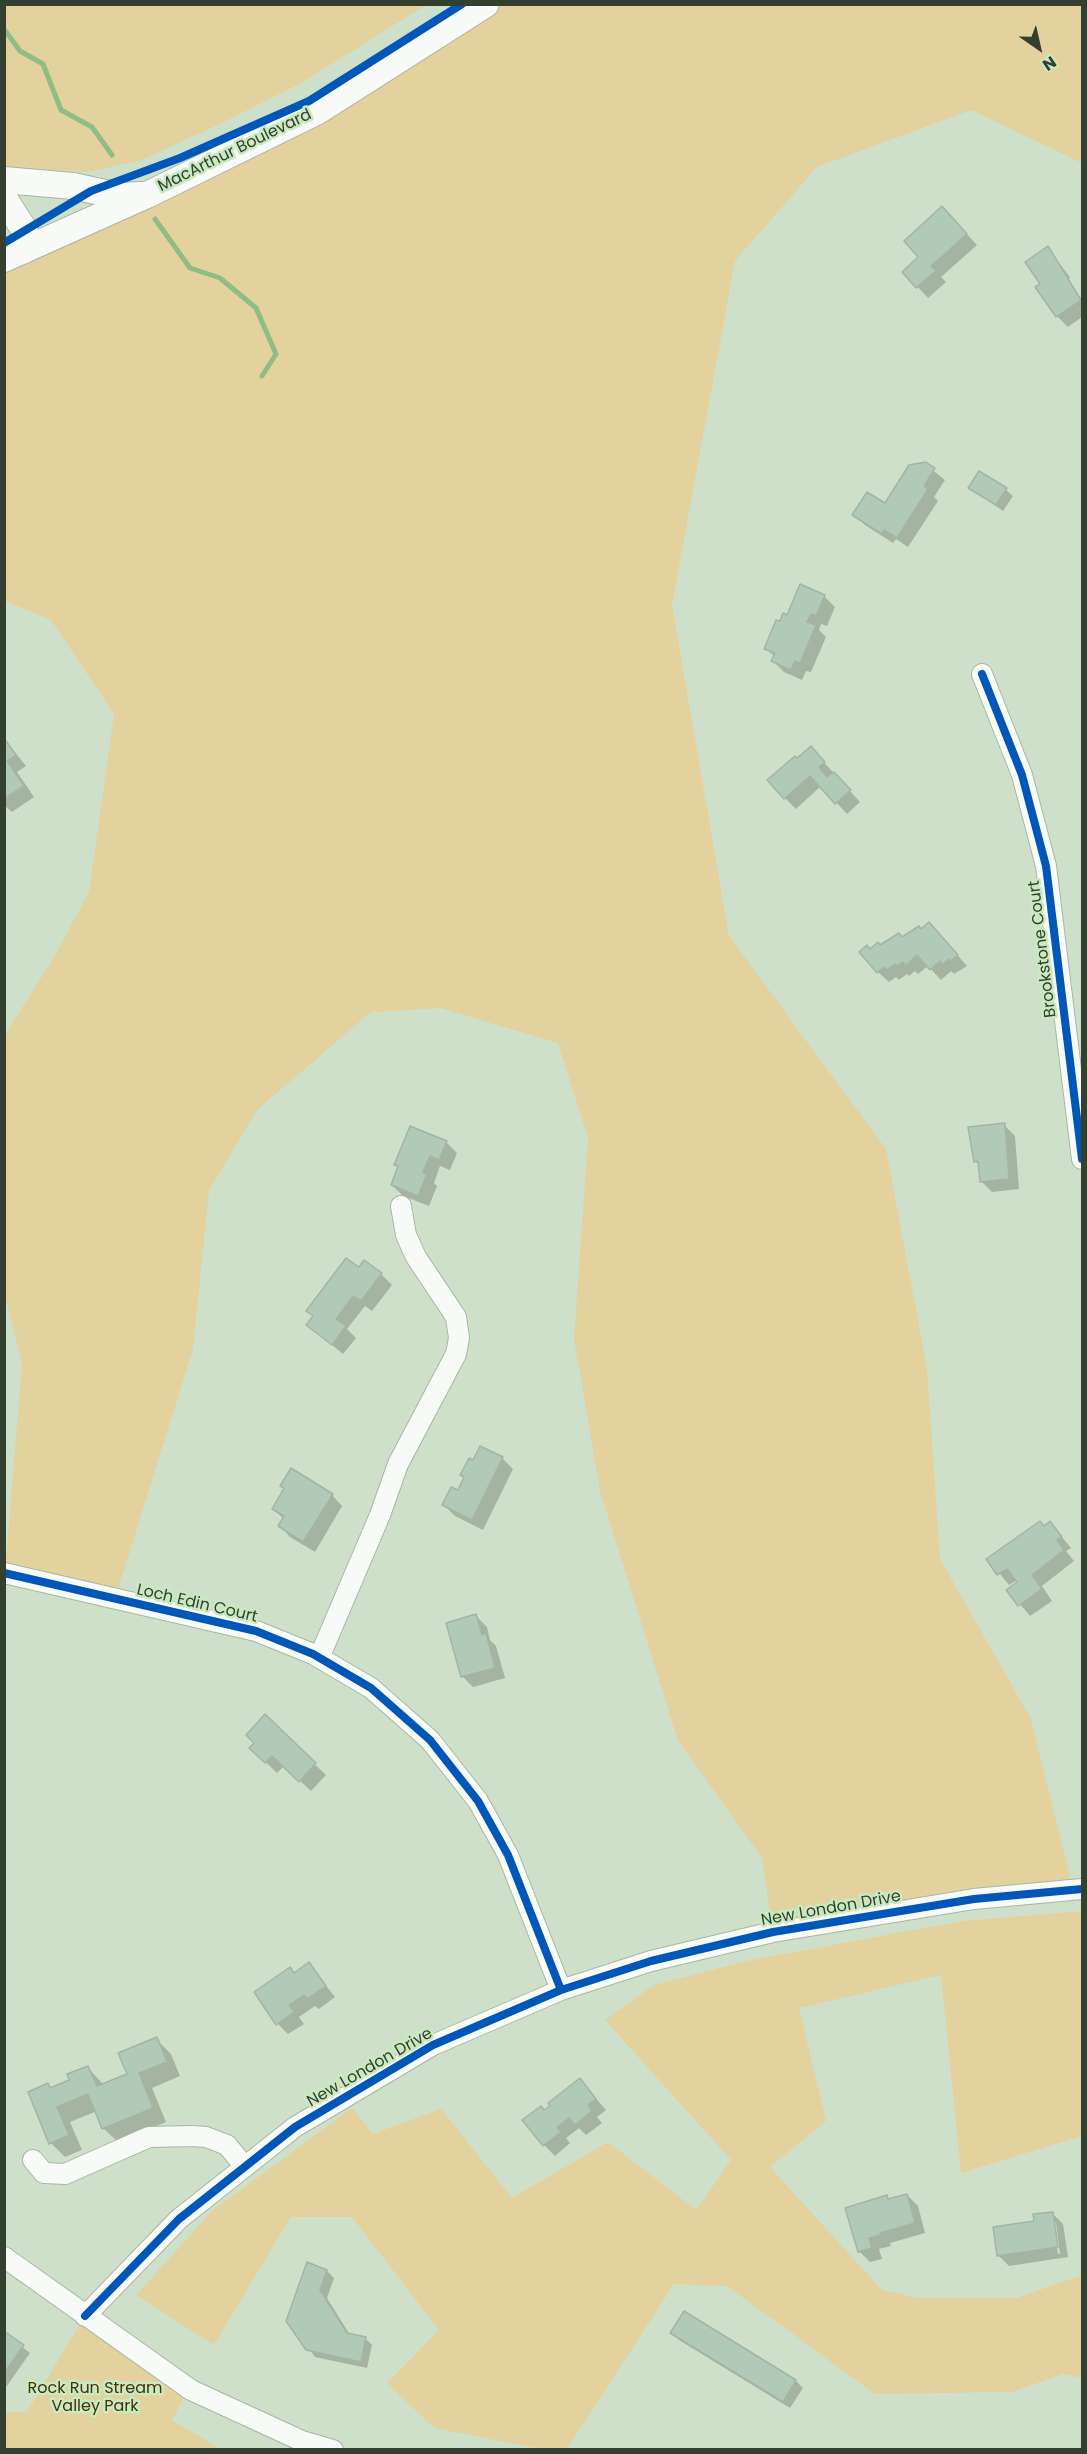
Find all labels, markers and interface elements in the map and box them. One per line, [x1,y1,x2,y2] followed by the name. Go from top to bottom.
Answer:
[1009,18,1069,78] north arrow
[1038,50,1061,76] text: N
[155,105,315,197] street label: MacArthur Boulevard
[1025,879,1061,1019] street label: Brookstone Court
[135,1581,259,1627] street label: Loch Edin Court
[760,1887,902,1931] street label: New London Drive
[304,2024,436,2112] street label: New London Drive
[27,2379,163,2417] park label: Rock Run Stream Valley Park

